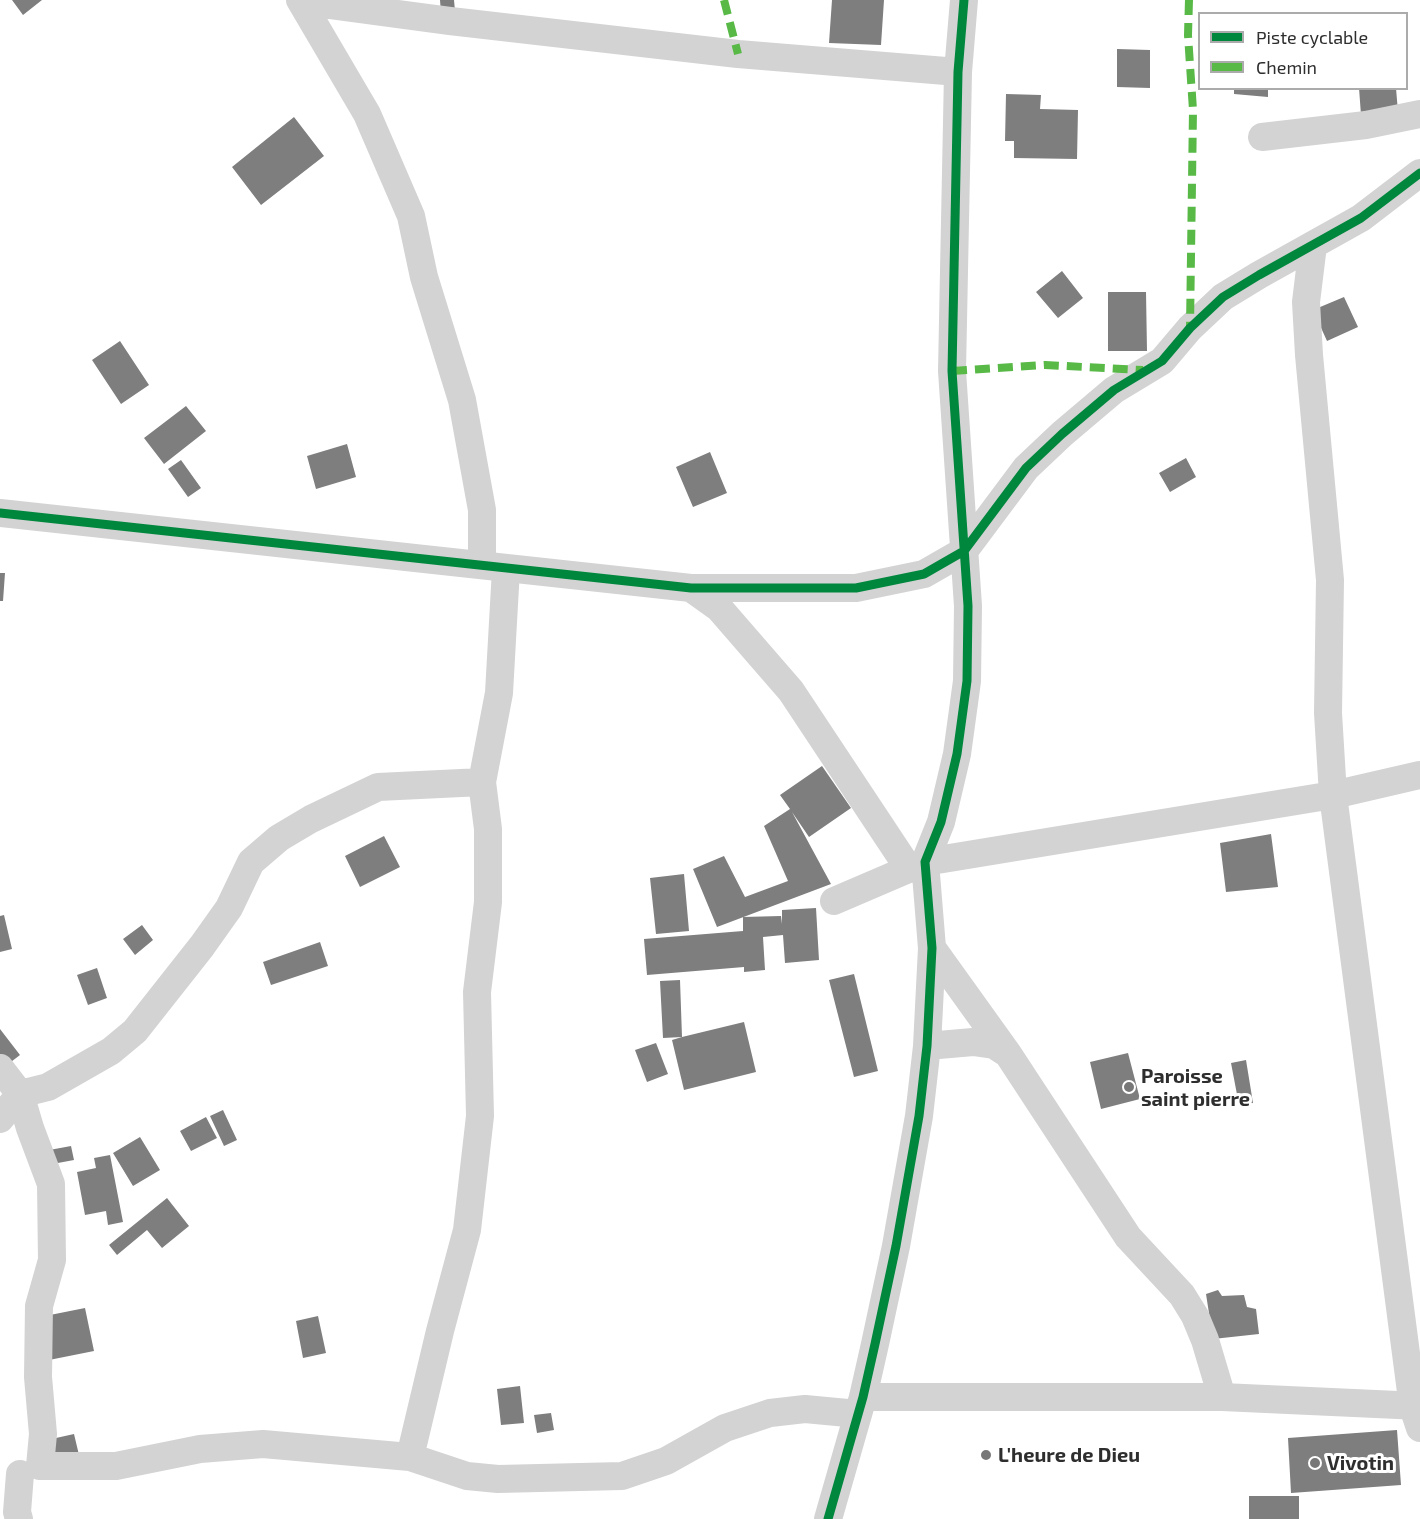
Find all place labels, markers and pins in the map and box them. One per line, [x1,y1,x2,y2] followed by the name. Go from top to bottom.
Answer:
[1141,1064,1250,1111] place label: Paroisse saint pierre
[1122,1080,1136,1094] marker: Paroisse saint pierre
[998,1443,1140,1467] place label: L'heure de Dieu
[979,1448,993,1462] marker: L'heure de Dieu
[1327,1451,1394,1475] place label: Vivotin
[1308,1456,1322,1470] marker: Vivotin

